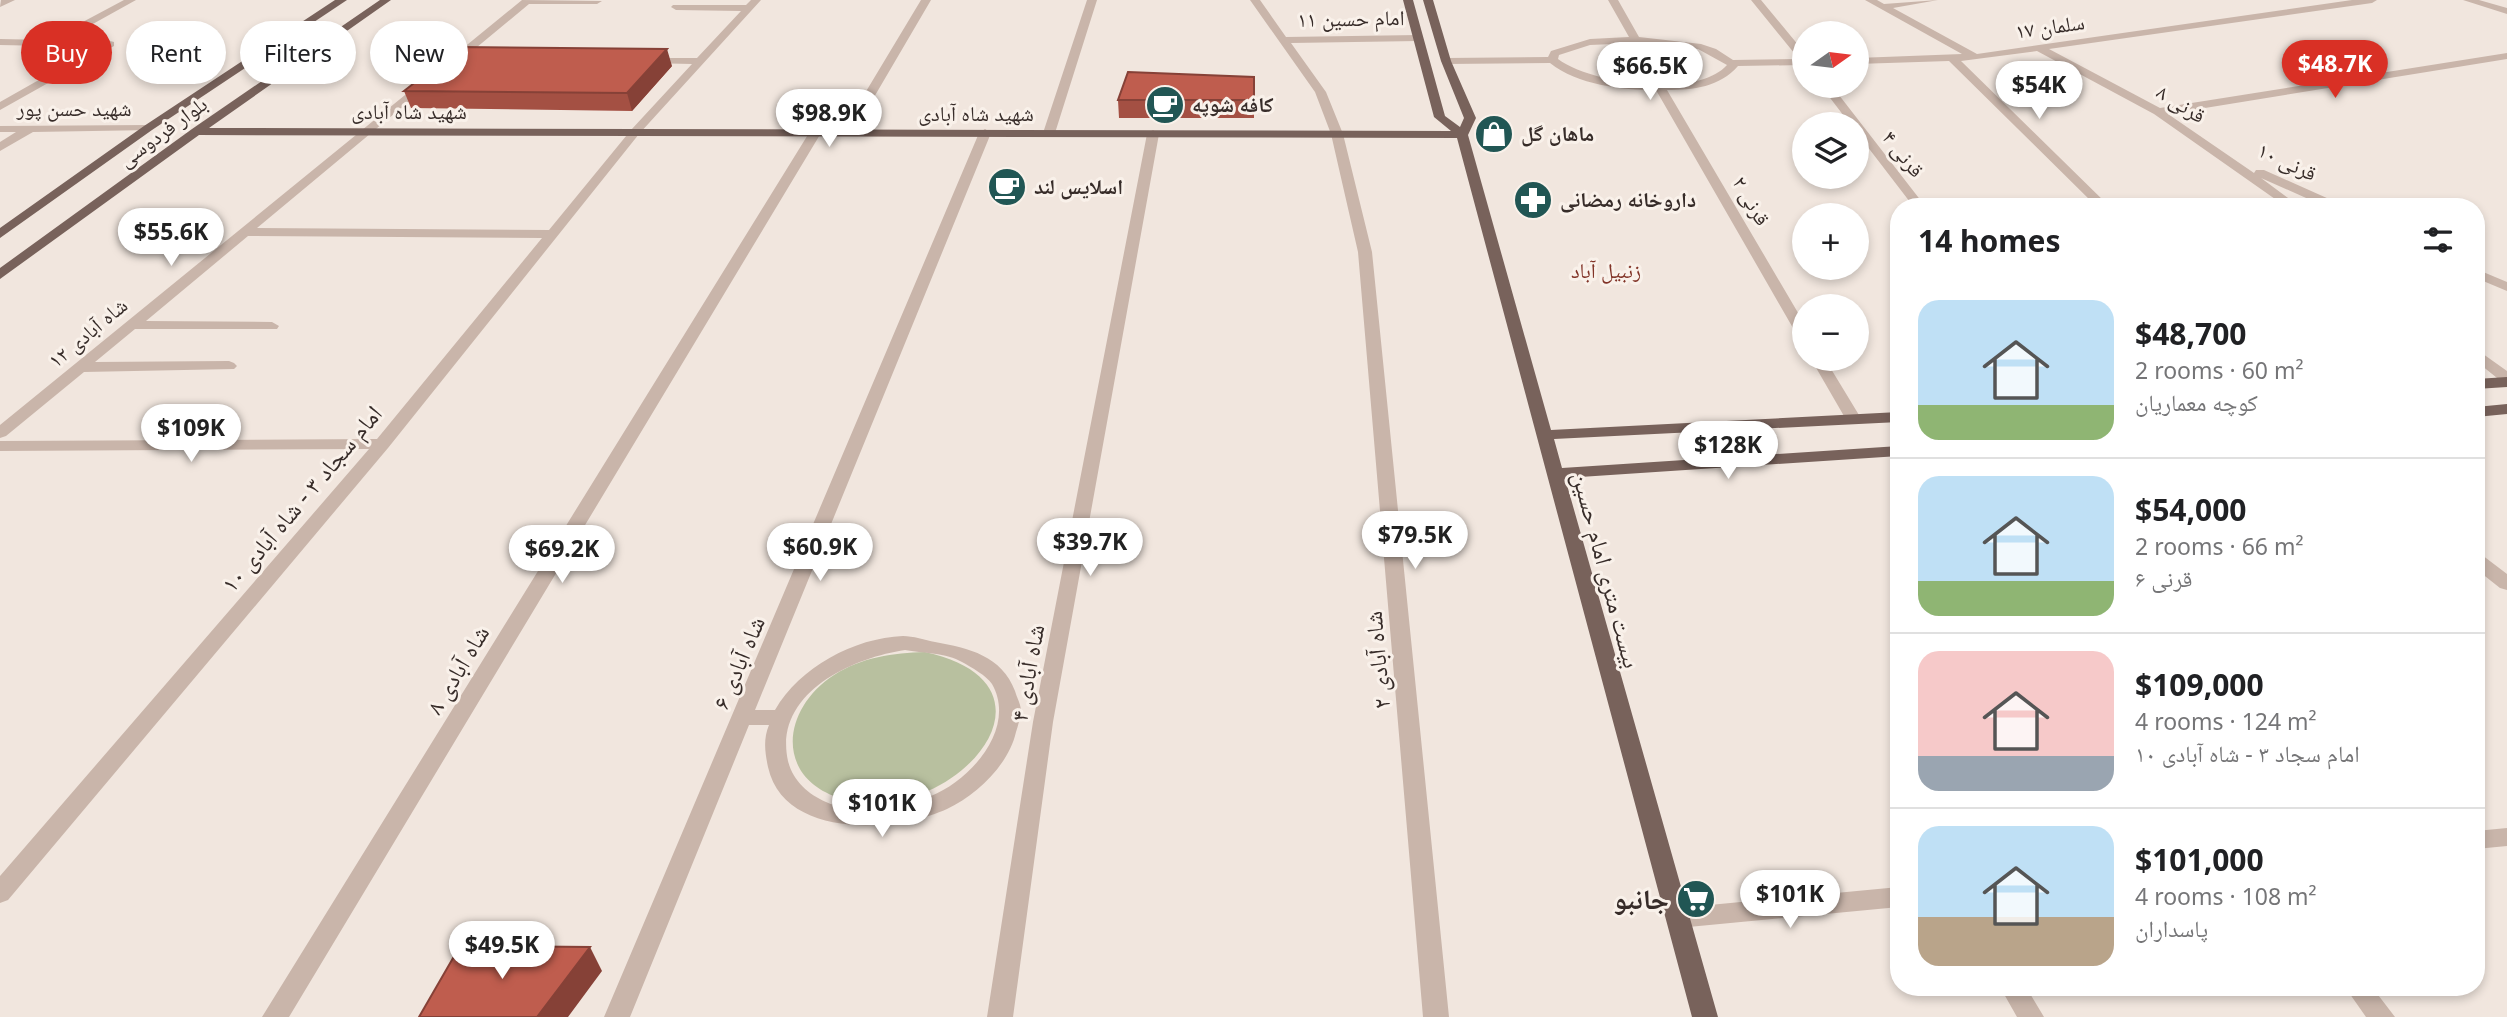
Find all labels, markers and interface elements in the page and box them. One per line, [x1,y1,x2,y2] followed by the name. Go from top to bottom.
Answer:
[1297,3,1405,34] street label: امام حسین ۱۱
[2013,7,2086,45] street label: سلمان ۱۷
[21,21,112,84] chip: Buy
[126,21,226,84] chip: Rent
[240,21,356,84] chip: Filters
[370,21,468,84] chip: New
[1792,21,1869,98] north arrow
[1792,21,1869,371] map controls
[2278,41,2392,100] pin: $48.7K
[1593,42,1707,102] pin: $66.5K
[2298,47,2372,79] text: $48.7K
[1613,49,1687,81] text: $66.5K
[1998,61,2080,121] pin: $54K
[2012,68,2066,100] text: $54K
[2152,77,2211,129] street label: قرنی ۸
[1144,84,1186,126] cafe icon: کافه شوپه
[112,89,212,173] street label: بلوار فردوسی
[772,90,886,149] pin: $98.9K
[1192,90,1274,118] place label: کافه شوپه
[16,94,131,122] street label: شهید حسن پور
[792,96,866,128] text: $98.9K
[351,97,467,125] street label: شهید شاه آبادی
[918,99,1034,127] street label: شهید شاه آبادی
[1792,112,1869,189] button: layers
[1473,113,1515,155] shop icon: ماهان گل
[1521,119,1594,147] place label: ماهان گل
[1877,124,1931,183] street label: قرنی ۴
[2253,135,2321,187] street label: قرنی ۱۰
[986,166,1028,208] cafe icon: اسلایس لند
[1727,171,1777,230] street label: قرنی ۲
[1034,172,1123,200] place label: اسلایس لند
[1512,179,1554,221] pharmacy icon: داروخانه رمضانی
[1560,185,1696,213] place label: داروخانه رمضانی
[1792,203,1869,280] button: +
[114,208,228,268] pin: $55.6K
[134,215,208,247] text: $55.6K
[1918,220,2061,261] text: 14 homes
[2419,221,2457,259] icon: filters
[1571,256,1641,284] district label: زنبیل آباد
[42,291,133,374] street label: شاه آبادی ۱۲
[1792,294,1869,371] button: −
[2135,313,2247,354] text: $48,700
[1974,328,2058,412] icon: home
[2135,354,2304,386] text: 2 rooms · 60 m²
[2135,386,2258,418] text: کوچه معماریان
[213,398,390,599] street label: امام سجاد ۳ - شاه آبادی ۱۰
[142,405,240,464] pin: $109K
[157,411,225,443] text: $109K
[1679,421,1777,481] pin: $128K
[1694,428,1762,460] text: $128K
[1564,468,1650,672] street label: بیست متری امام حسین
[2135,489,2247,530] text: $54,000
[1974,504,2058,588] icon: home
[1358,512,1472,571] pin: $79.5K
[1033,518,1147,578] pin: $39.7K
[1378,518,1452,550] text: $79.5K
[763,524,877,583] pin: $60.9K
[1053,525,1127,557] text: $39.7K
[505,526,619,585] pin: $69.2K
[783,530,857,562] text: $60.9K
[2135,530,2304,562] text: 2 rooms · 66 m²
[525,532,599,564] text: $69.2K
[2135,562,2192,594] text: قرنی ۶
[1356,610,1397,710] street label: شاه آبادی ۲
[703,611,772,714] street label: شاه آبادی ۶
[417,619,496,720] street label: شاه آبادی ۸
[1002,622,1051,724] street label: شاه آبادی ۴
[2135,664,2264,705] text: $109,000
[1974,679,2058,763] icon: home
[2135,705,2317,737] text: 4 rooms · 124 m²
[2135,737,2360,769] text: امام سجاد ۳ - شاه آبادی ۱۰
[833,780,931,839] pin: $101K
[848,786,916,818] text: $101K
[2135,839,2264,880] text: $101,000
[1974,854,2058,938] icon: home
[1741,870,1839,930] pin: $101K
[1756,877,1824,909] text: $101K
[1675,878,1717,920] supermarket icon: جانبو
[1613,879,1669,917] place label: جانبو
[2135,880,2317,912] text: 4 rooms · 108 m²
[2135,912,2208,944] text: پاسداران
[445,922,559,981] pin: $49.5K
[465,928,539,960] text: $49.5K

